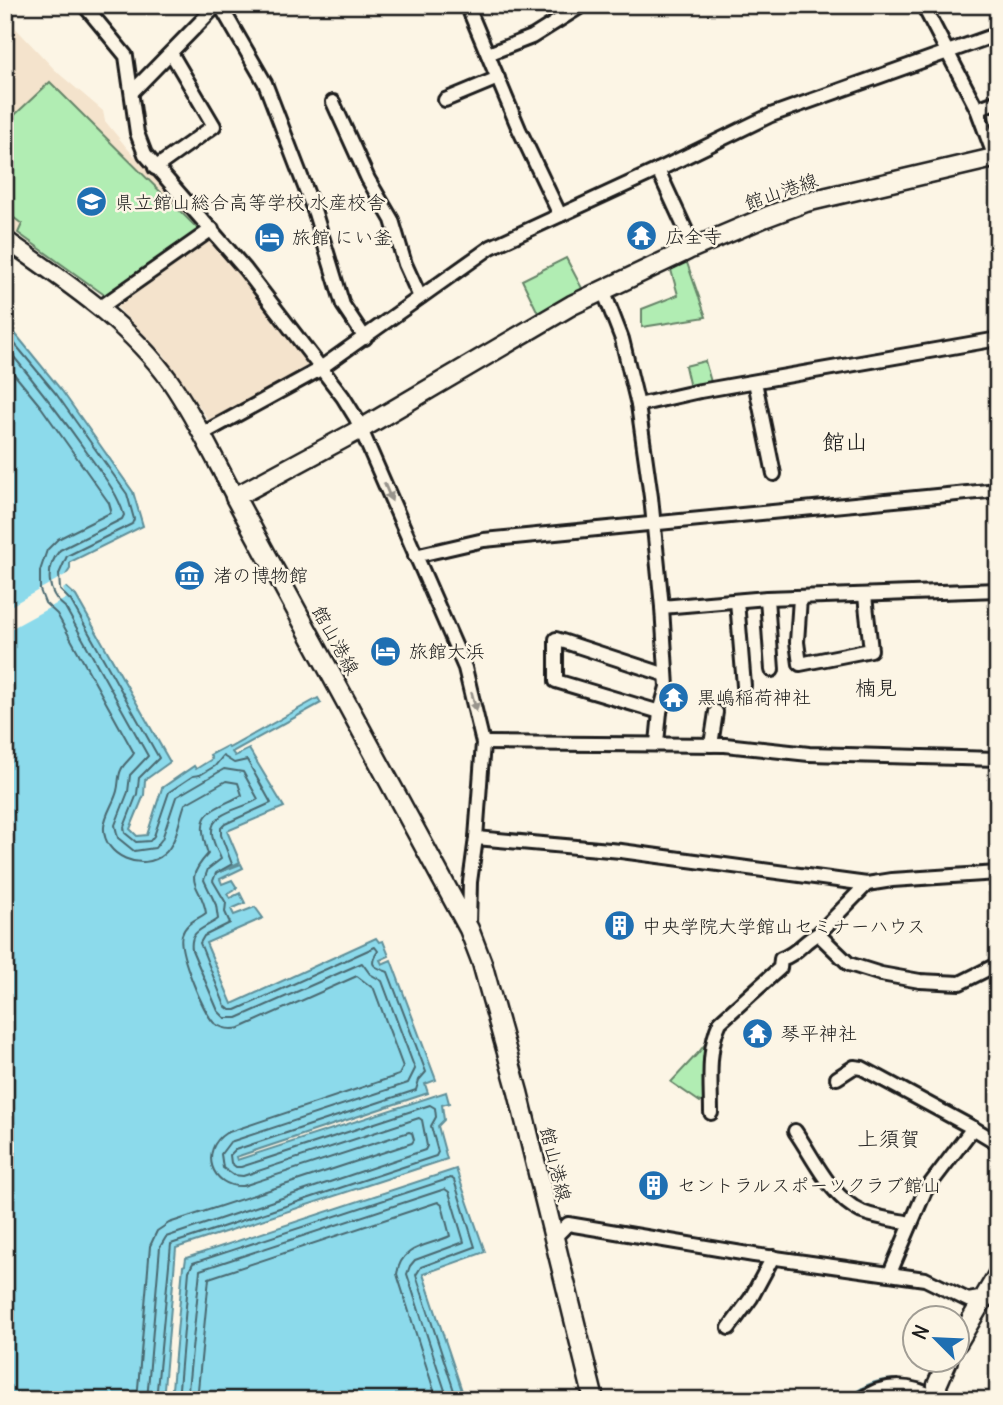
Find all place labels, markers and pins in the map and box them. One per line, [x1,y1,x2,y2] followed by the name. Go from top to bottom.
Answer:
[75,185,109,219] school or university icon: 県立館山総合高等学校 水産校舎
[115,190,386,214] place label: 県立館山総合高等学校 水産校舎
[625,219,659,253] temple icon: 広全寺
[252,220,286,254] hotel icon: 旅館 にい釜
[665,224,722,248] place label: 広全寺
[292,225,392,249] place label: 旅館 にい釜
[173,558,207,592] museum icon: 渚の博物館
[213,563,308,587] place label: 渚の博物館
[369,634,403,668] hotel icon: 旅館大浜
[409,639,485,663] place label: 旅館大浜
[657,680,691,714] temple icon: 黒嶋稲荷神社
[697,685,811,709] place label: 黒嶋稲荷神社
[602,909,636,943] building icon: 中央学院大学館山セミナーハウス
[642,914,925,938] place label: 中央学院大学館山セミナーハウス
[741,1016,775,1050] temple icon: 琴平神社
[781,1021,857,1045] place label: 琴平神社
[637,1168,671,1202] building icon: セントラルスポーツクラブ館山
[677,1173,942,1197] place label: セントラルスポーツクラブ館山

